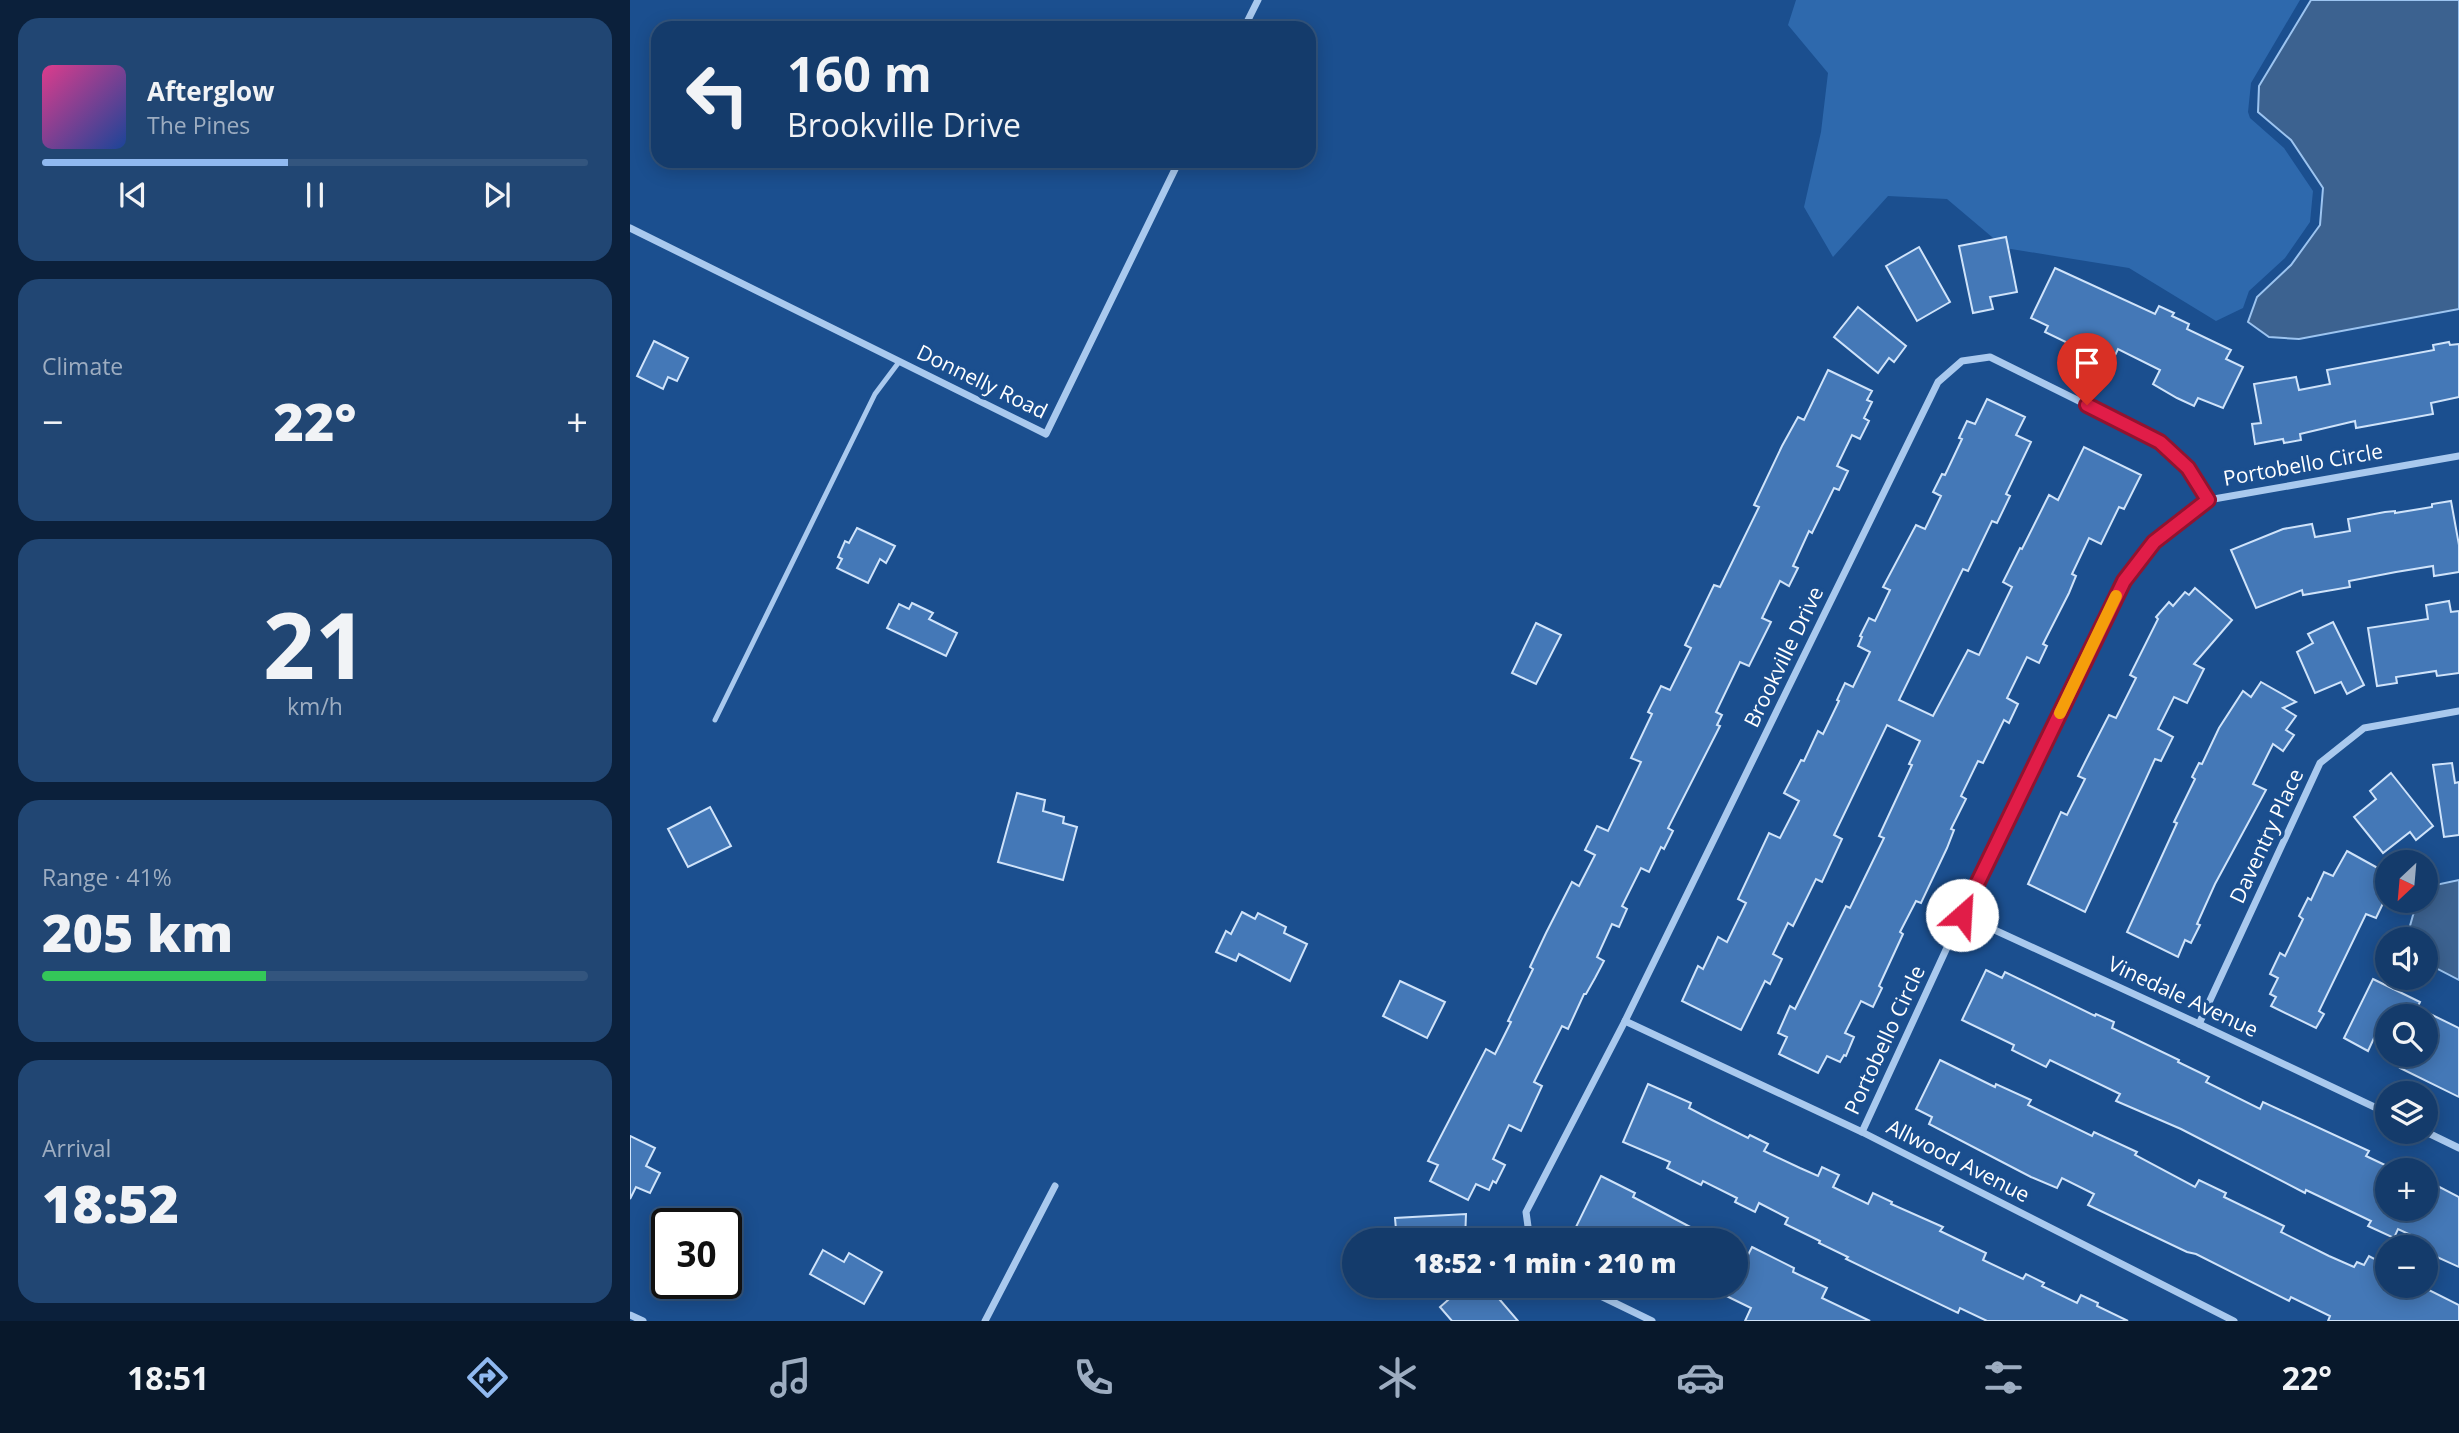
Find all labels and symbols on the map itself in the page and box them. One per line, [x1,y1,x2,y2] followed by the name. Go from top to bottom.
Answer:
[2057,333,2117,405] pin
[912,337,1052,425] street label: Donnelly Road
[2221,436,2385,492] street label: Portobello Circle
[1737,581,1829,732] street label: Brookville Drive
[2223,764,2310,907] street label: Daventry Place
[2375,850,2438,914] north arrow
[1925,878,1999,952] position arrow
[2104,949,2263,1043] street label: Vinedale Avenue
[1837,960,1931,1119] street label: Portobello Circle
[1882,1112,2035,1208] street label: Allwood Avenue
[651,1208,742,1299] speed limit sign: 30

